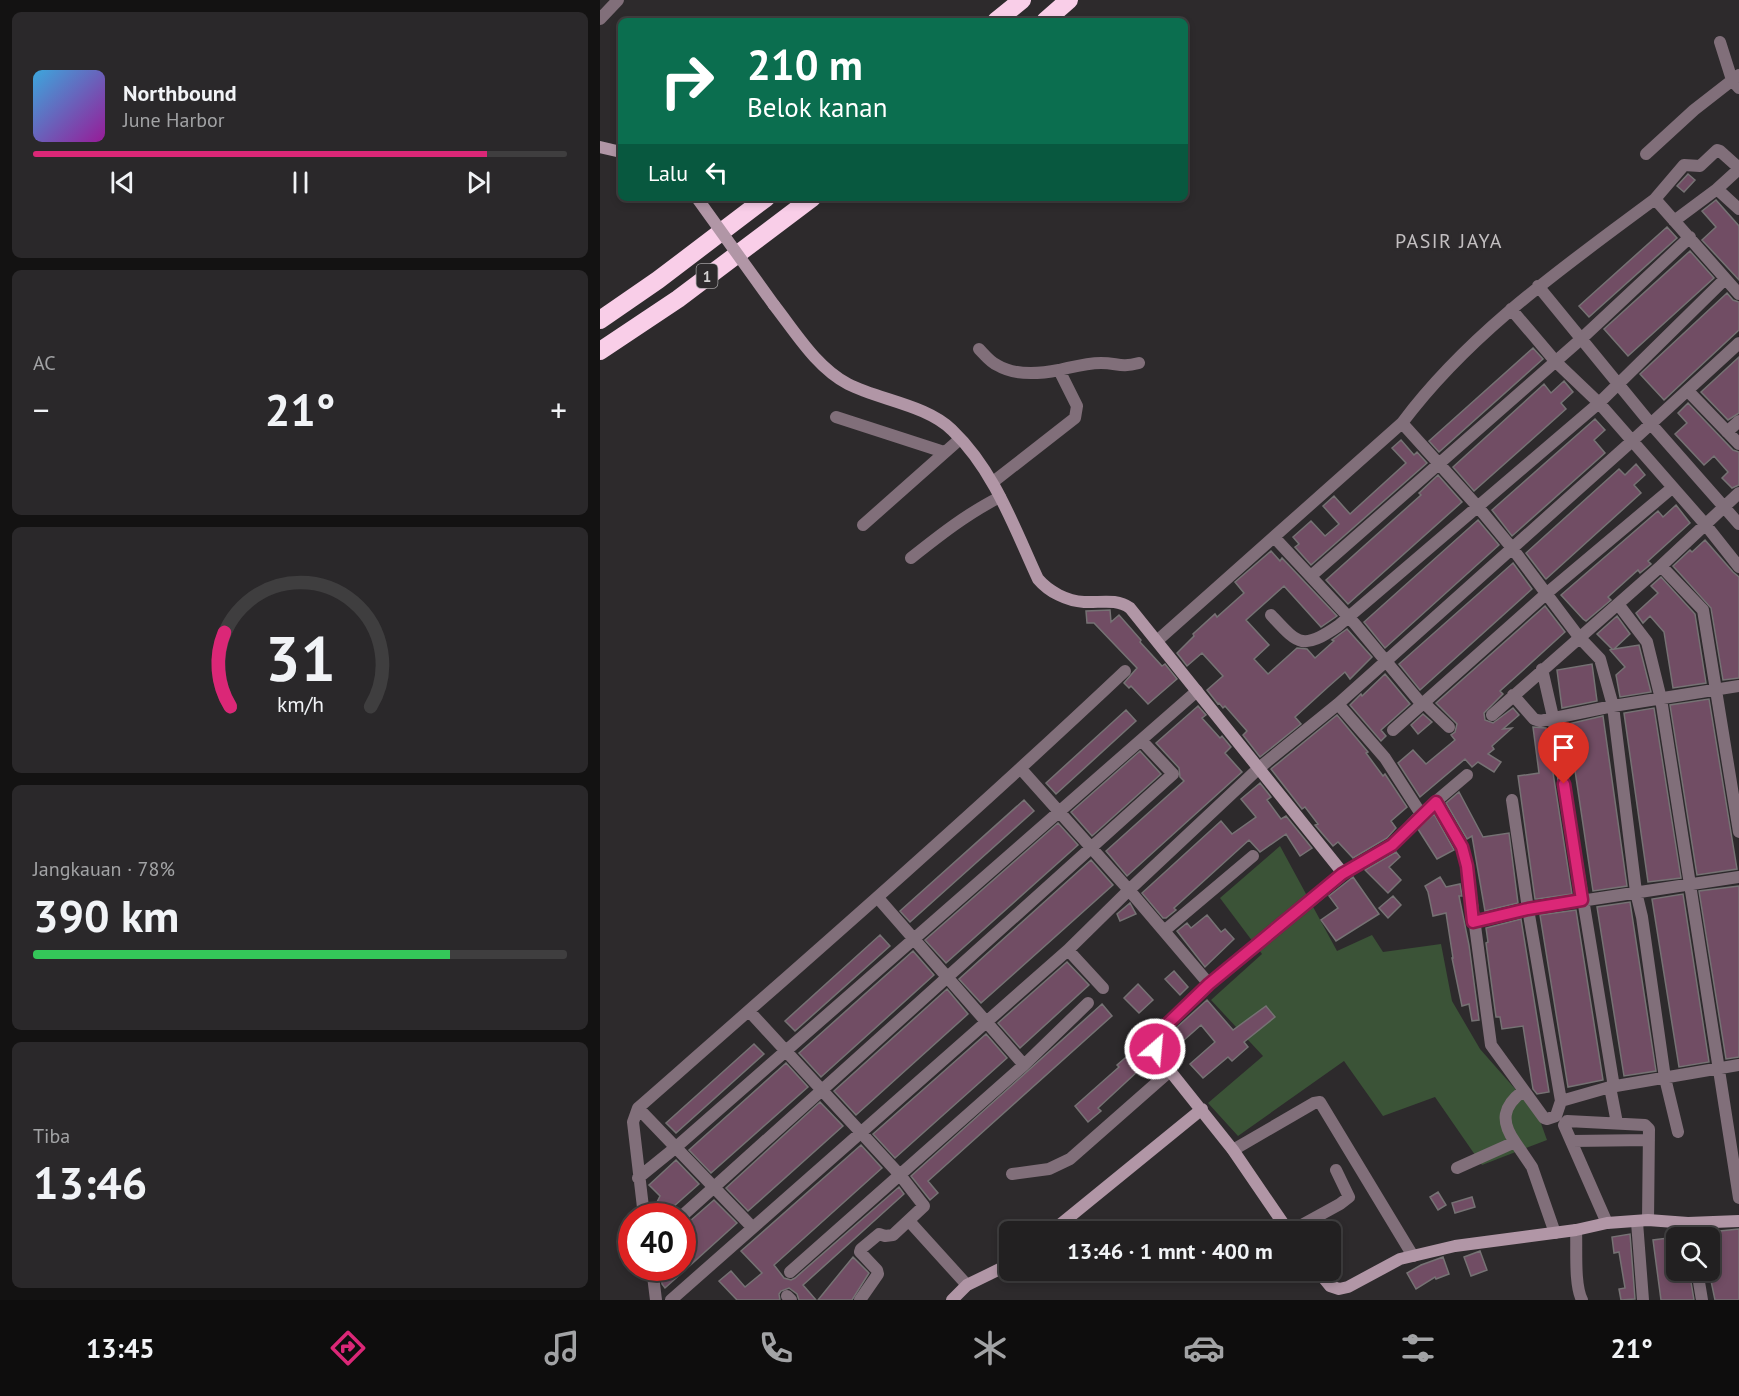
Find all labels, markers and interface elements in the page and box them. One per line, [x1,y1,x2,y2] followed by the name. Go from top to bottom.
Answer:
[747,37,863,92] text: 210 m
[648,42,726,120] icon: right
[123,79,237,107] text: Northbound
[747,90,887,124] text: Belok kanan
[123,107,225,133] text: June Harbor
[700,156,733,189] icon: left
[648,159,688,187] text: Lalu
[106,166,139,199] icon: previous
[284,166,317,199] icon: pause
[462,166,495,199] icon: next
[1395,228,1503,254] district label: PASIR JAYA
[696,264,718,288] road number: 1
[33,350,56,376] text: AC
[265,380,335,438] text: 21°
[33,388,50,431] text: −
[550,388,567,431] text: +
[265,617,335,698] text: 31
[276,690,323,718] text: km/h
[1538,722,1589,784] pin
[1547,731,1580,764] icon: arrive
[33,856,175,882] text: Jangkauan · 78%
[33,886,179,944] text: 390 km
[1123,1017,1187,1081] position arrow
[33,1123,70,1149] text: Tiba
[33,1153,147,1211] text: 13:46
[618,1203,696,1281] speed limit sign: 40
[1666,1227,1720,1281] map controls
[1666,1227,1720,1281] button: search
[1067,1237,1273,1265] text: 13:46 · 1 mnt · 400 m
[327,1327,369,1369] icon: directions
[541,1327,583,1369] icon: music
[755,1327,797,1369] icon: phone
[969,1327,1011,1369] icon: climate
[1183,1327,1225,1369] icon: car
[1397,1327,1439,1369] icon: filters
[86,1331,155,1365] text: 13:45
[1611,1331,1653,1365] text: 21°

